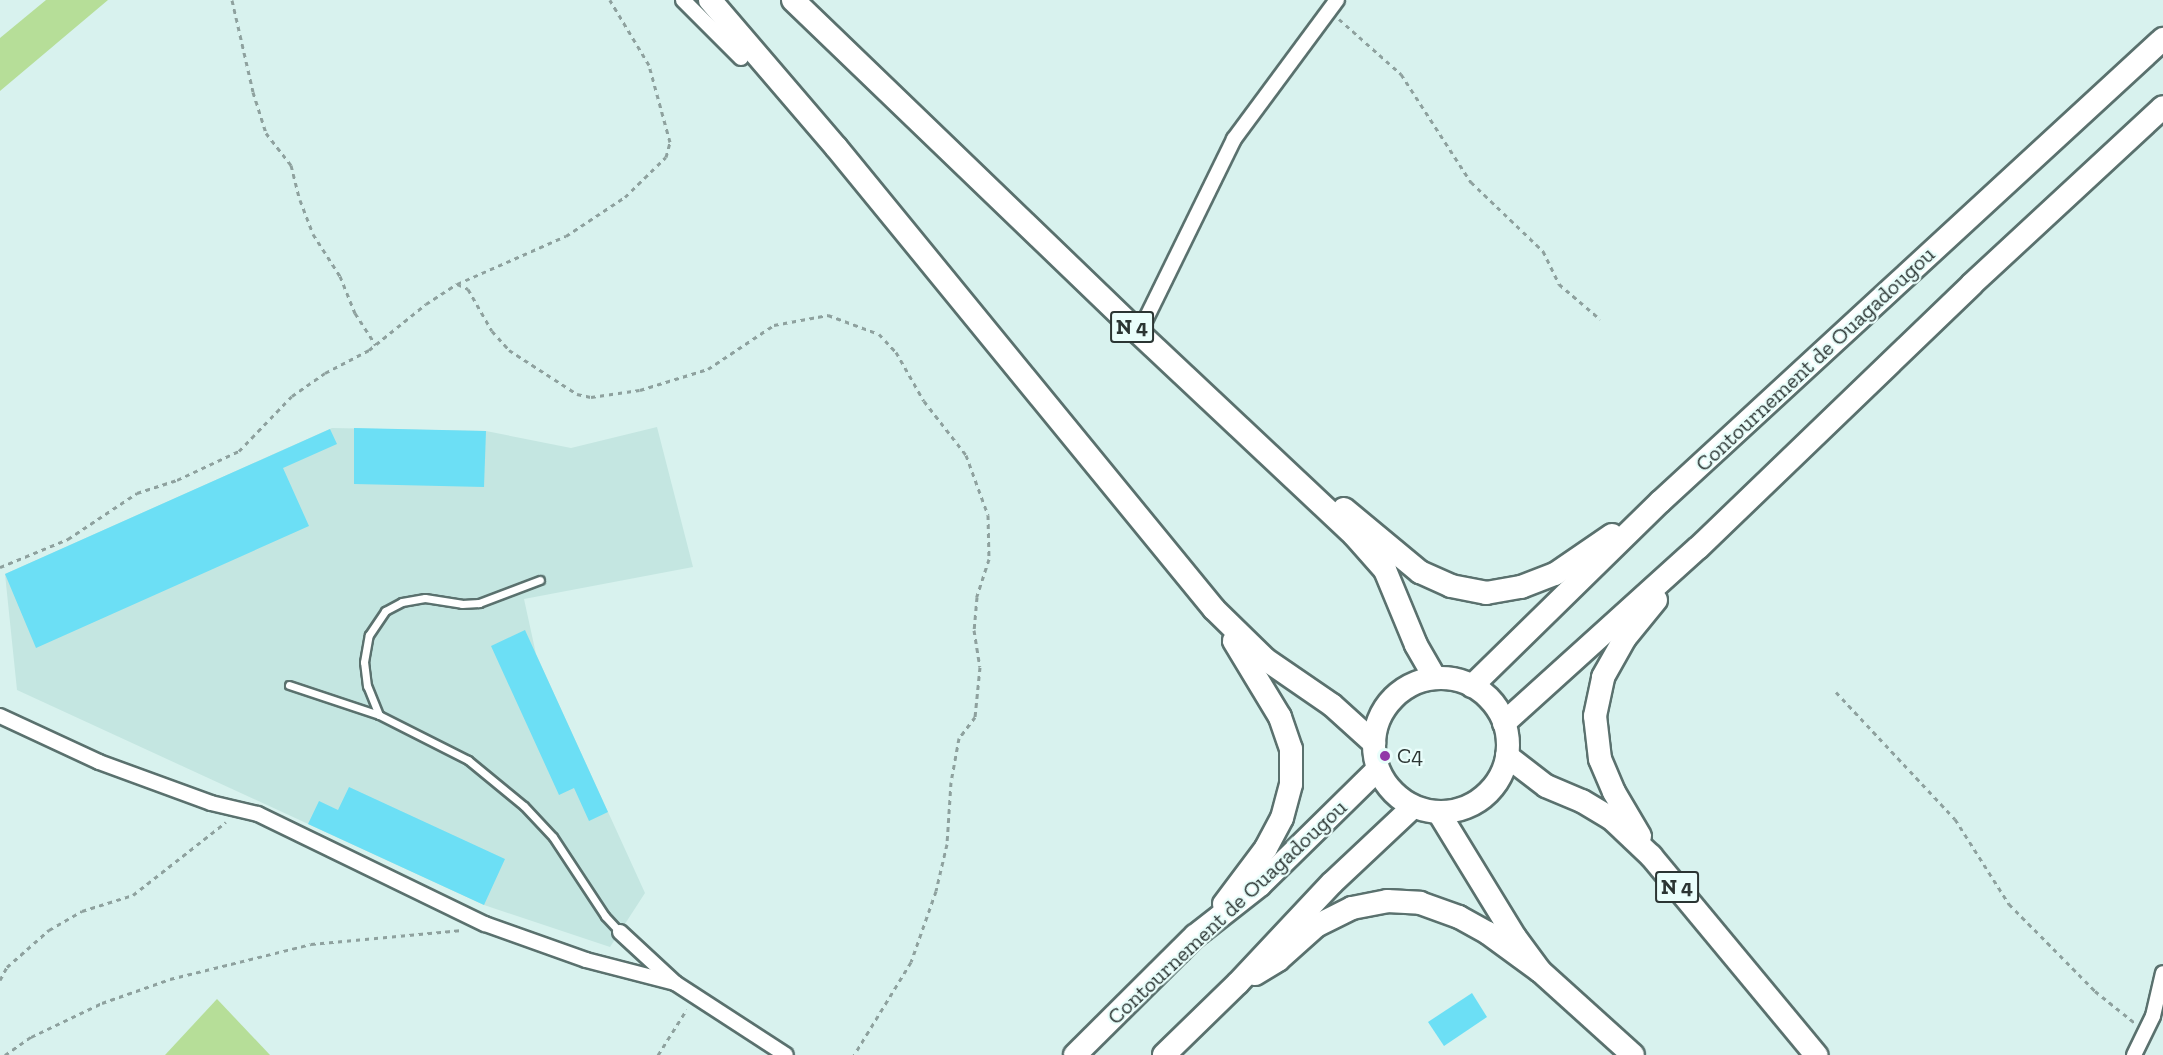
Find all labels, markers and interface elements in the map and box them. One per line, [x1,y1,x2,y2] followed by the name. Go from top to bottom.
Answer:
[1690,241,1940,477] street label: Contournement de Ouagadougou
[1110,309,1154,345] road number: N 4
[1397,743,1423,769] place label: C4
[1378,749,1392,763] marker: C4
[1102,794,1352,1030] street label: Contournement de Ouagadougou
[1654,869,1700,905] road number: N 4

